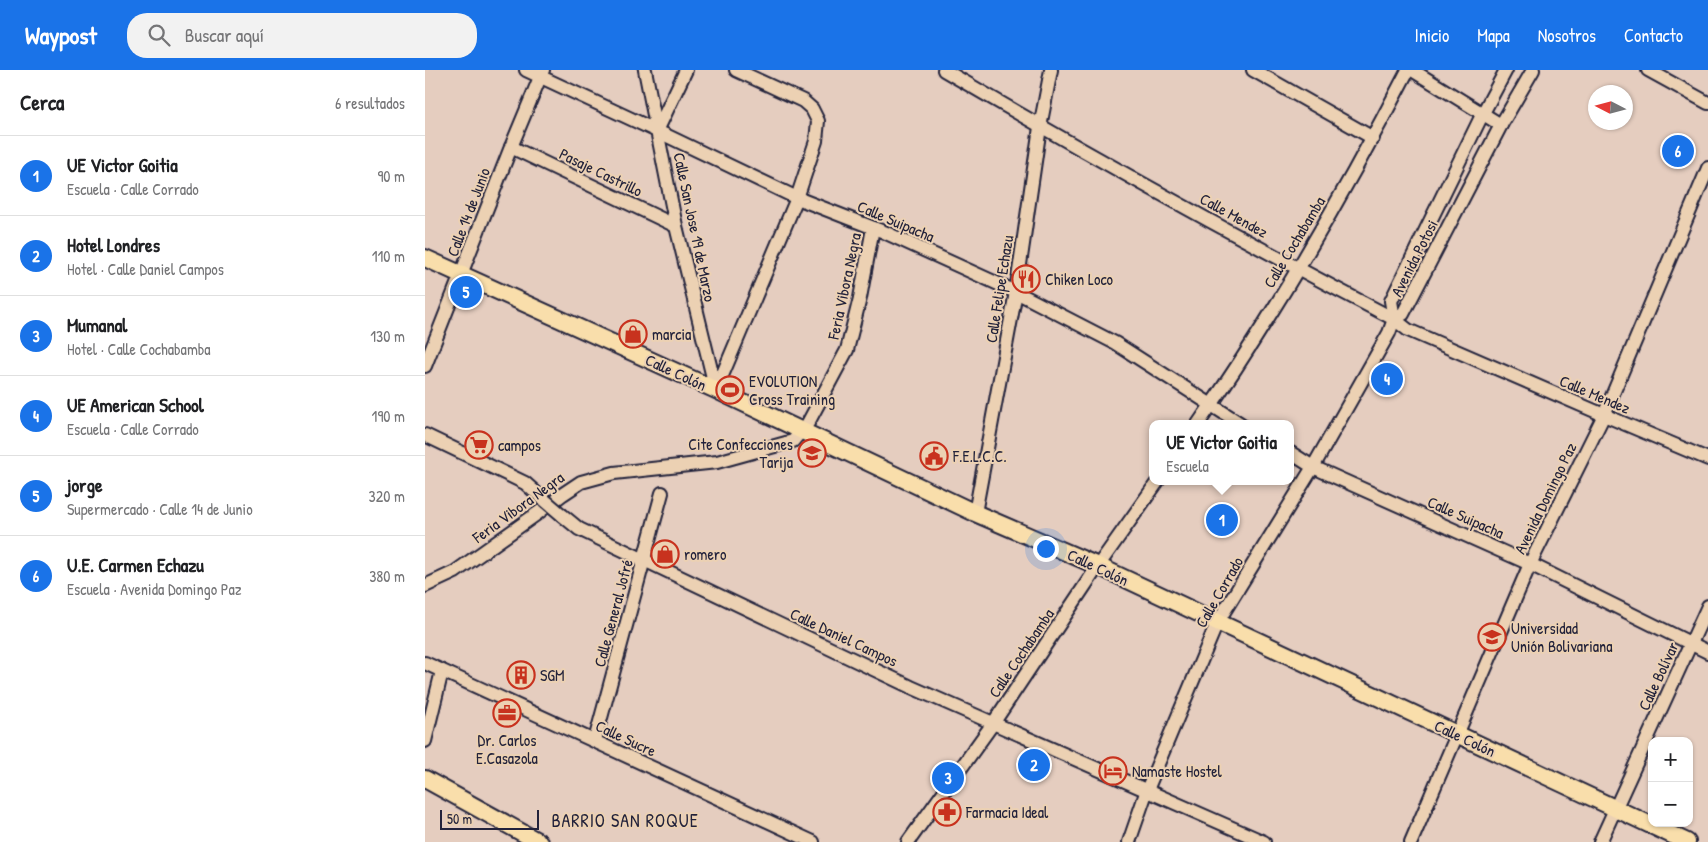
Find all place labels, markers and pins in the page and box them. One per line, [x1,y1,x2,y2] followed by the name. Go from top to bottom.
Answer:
[1662,132,1694,170] pin: 6
[1011,264,1041,294] restaurant icon: Chiken Loco
[1045,268,1114,290] place label: Chiken Loco
[450,273,482,311] pin: 5
[618,319,648,349] shop icon: marcia
[652,323,691,345] place label: marcia
[1371,360,1403,398] pin: 4
[749,370,835,410] place label: EVOLUTION Cross Training
[715,375,745,405] sports icon: EVOLUTION Cross Training
[464,430,494,460] supermarket icon: campos
[688,433,793,473] place label: Cite Confecciones Tarija
[498,434,541,456] place label: campos
[797,438,827,468] school or university icon: Cite Confecciones Tarija
[919,441,949,471] public building icon: F.E.L.C.C.
[952,445,1007,467] place label: F.E.L.C.C.
[1206,501,1238,539] pin: 1
[650,539,680,569] shop icon: romero
[684,543,727,565] place label: romero
[1511,617,1613,657] place label: Universidad Unión Bolivariana
[1477,622,1507,652] school or university icon: Universidad Unión Bolivariana
[506,660,536,690] building icon: SGM
[540,664,565,686] place label: SGM
[492,698,522,728] office icon: Dr. Carlos E.Casazola
[476,729,538,769] place label: Dr. Carlos E.Casazola
[1018,746,1050,784] pin: 2
[1098,756,1128,786] hotel icon: Namaste Hostel
[932,759,964,797] pin: 3
[1132,760,1223,782] place label: Namaste Hostel
[932,797,962,827] pharmacy icon: Farmacia Ideal
[965,801,1049,823] place label: Farmacia Ideal

